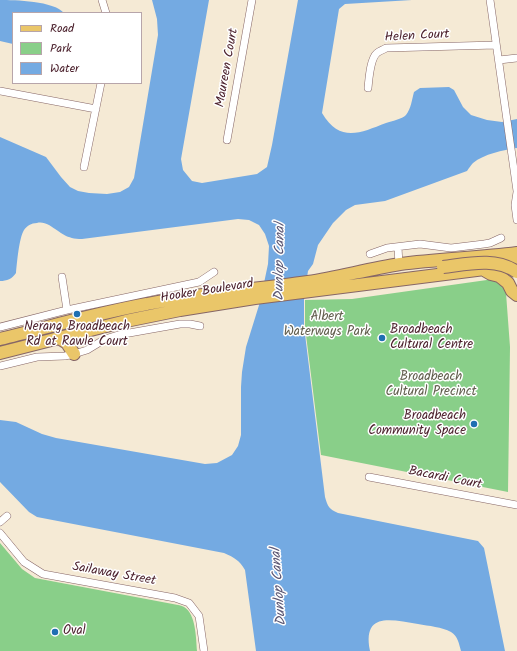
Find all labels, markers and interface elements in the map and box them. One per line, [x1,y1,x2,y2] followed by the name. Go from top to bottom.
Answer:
[12,12,142,84] legend
[50,19,74,38] text: Road
[213,27,243,109] street label: Maureen Court
[384,28,450,46] street label: Helen Court
[50,39,72,58] text: Park
[50,59,79,78] text: Water
[272,223,290,301] water label: Dunlop Canal
[159,277,255,307] street label: Hooker Boulevard
[72,309,82,319] marker: Nerang Broadbeach Rd at Rawle Court
[284,310,370,341] park label: Albert Waterways Park
[24,320,130,351] place label: Nerang Broadbeach Rd at Rawle Court
[390,323,473,354] place label: Broadbeach Cultural Centre
[377,333,387,343] marker: Broadbeach Cultural Centre
[385,370,477,401] park label: Broadbeach Cultural Precinct
[368,409,466,440] place label: Broadbeach Community Space
[469,419,479,429] marker: Broadbeach Community Space
[407,464,483,494] street label: Bacardi Court
[269,548,291,626] water label: Dunlop Canal
[71,560,157,590] street label: Sailaway Street
[63,624,86,640] place label: Oval
[50,627,60,637] marker: Oval

